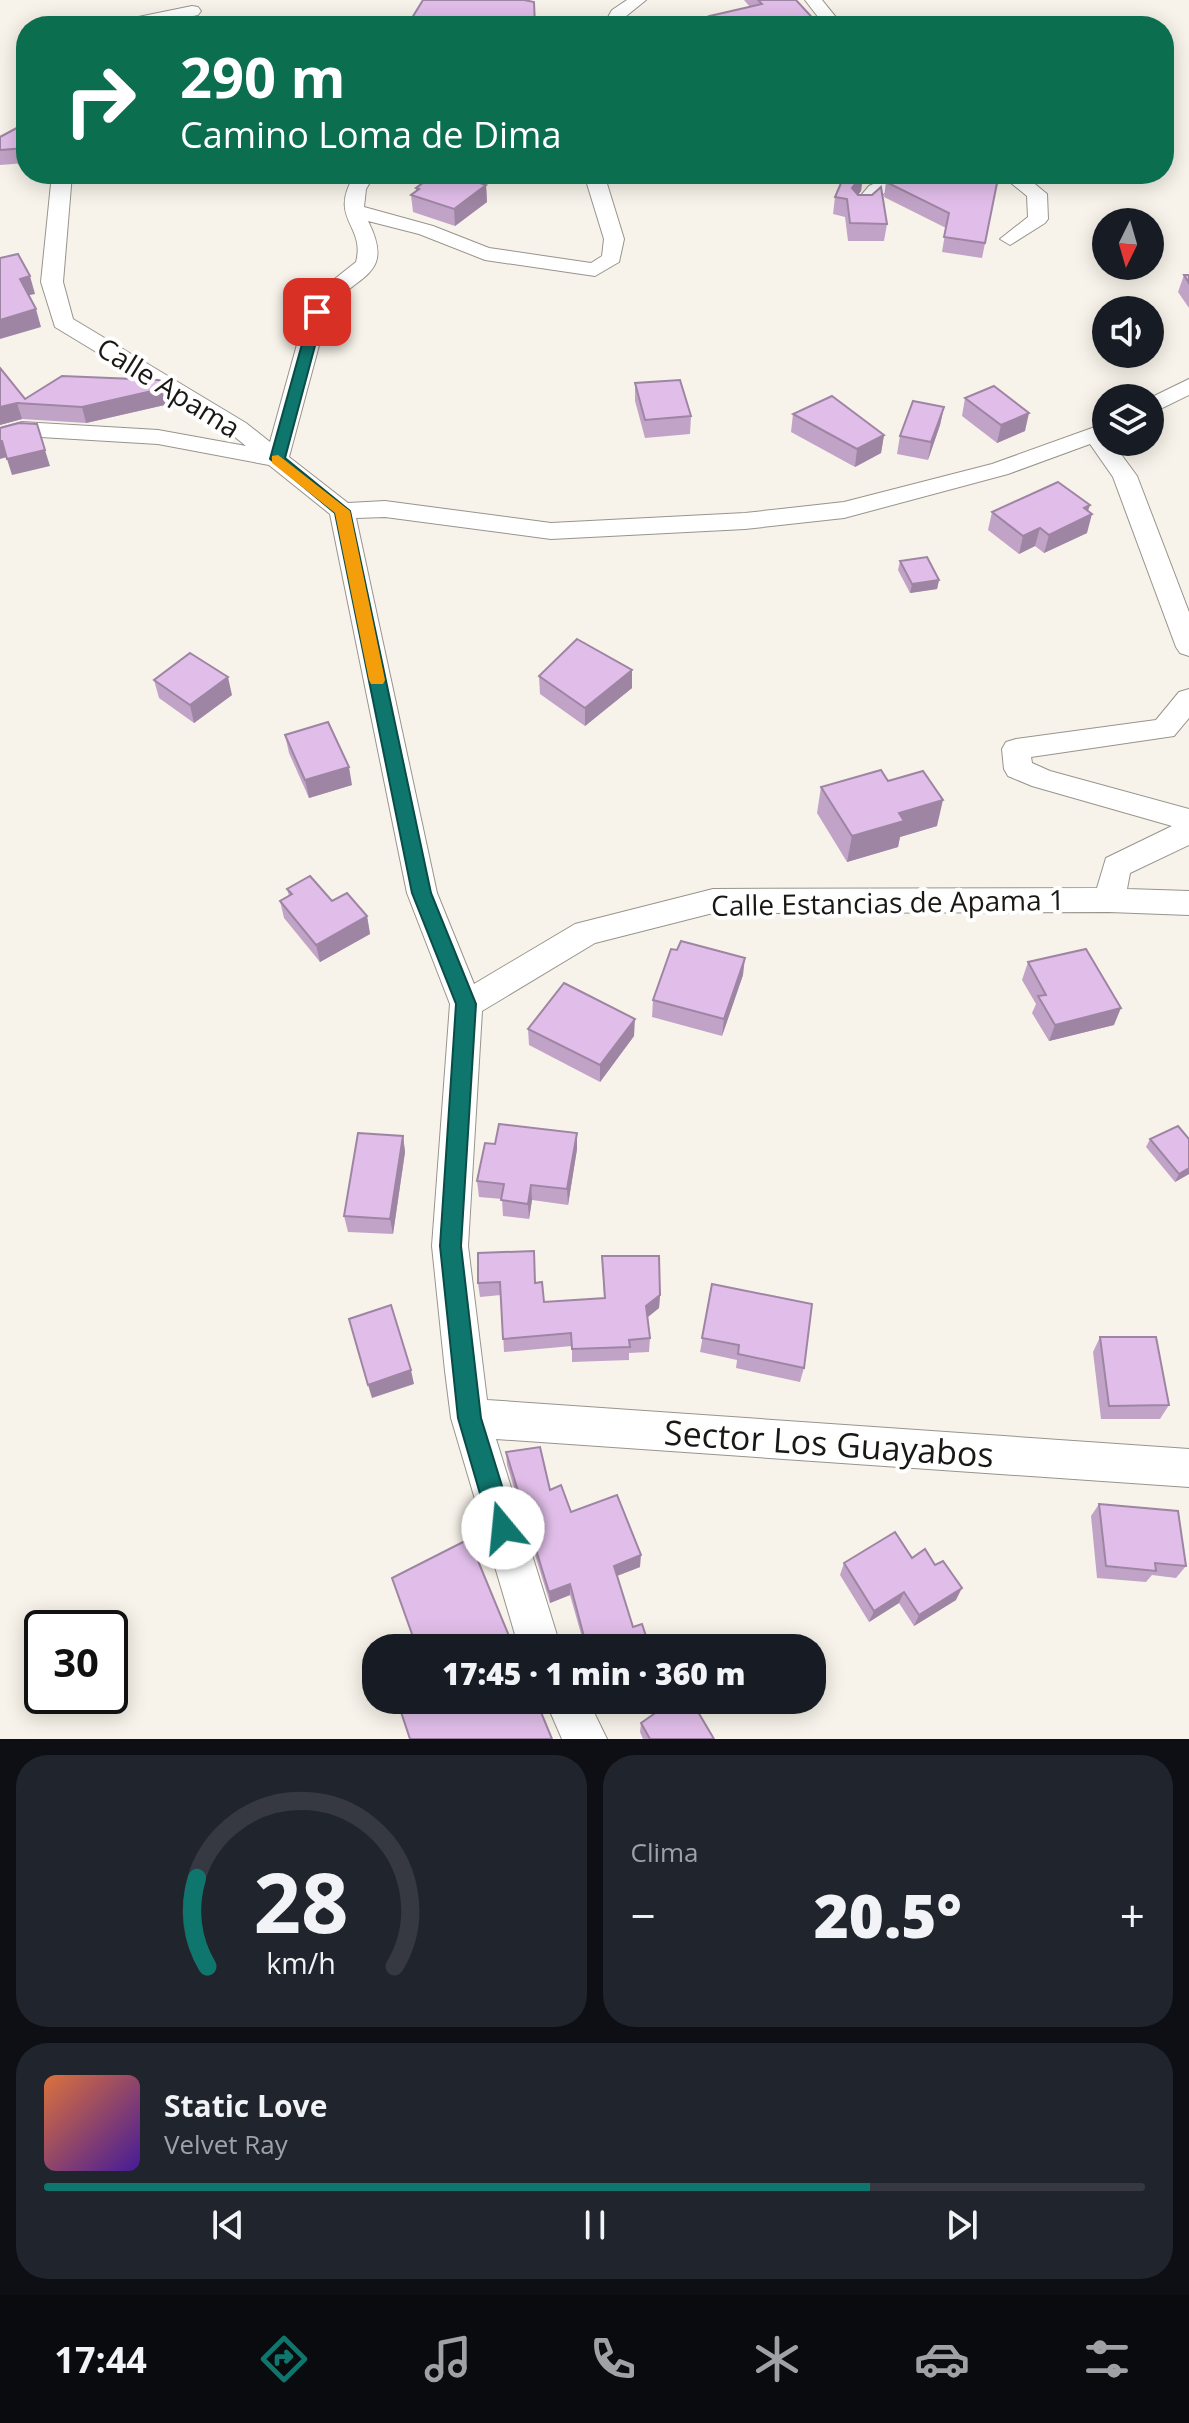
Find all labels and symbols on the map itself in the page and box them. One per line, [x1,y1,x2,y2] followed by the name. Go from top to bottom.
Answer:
[1092,208,1164,280] north arrow
[283,278,351,346] pin
[90,328,248,446] street label: Calle Apama
[711,880,1065,924] street label: Calle Estancias de Apama 1
[663,1409,995,1477] street label: Sector Los Guayabos
[461,1486,545,1570] position arrow
[24,1610,128,1714] speed limit sign: 30

